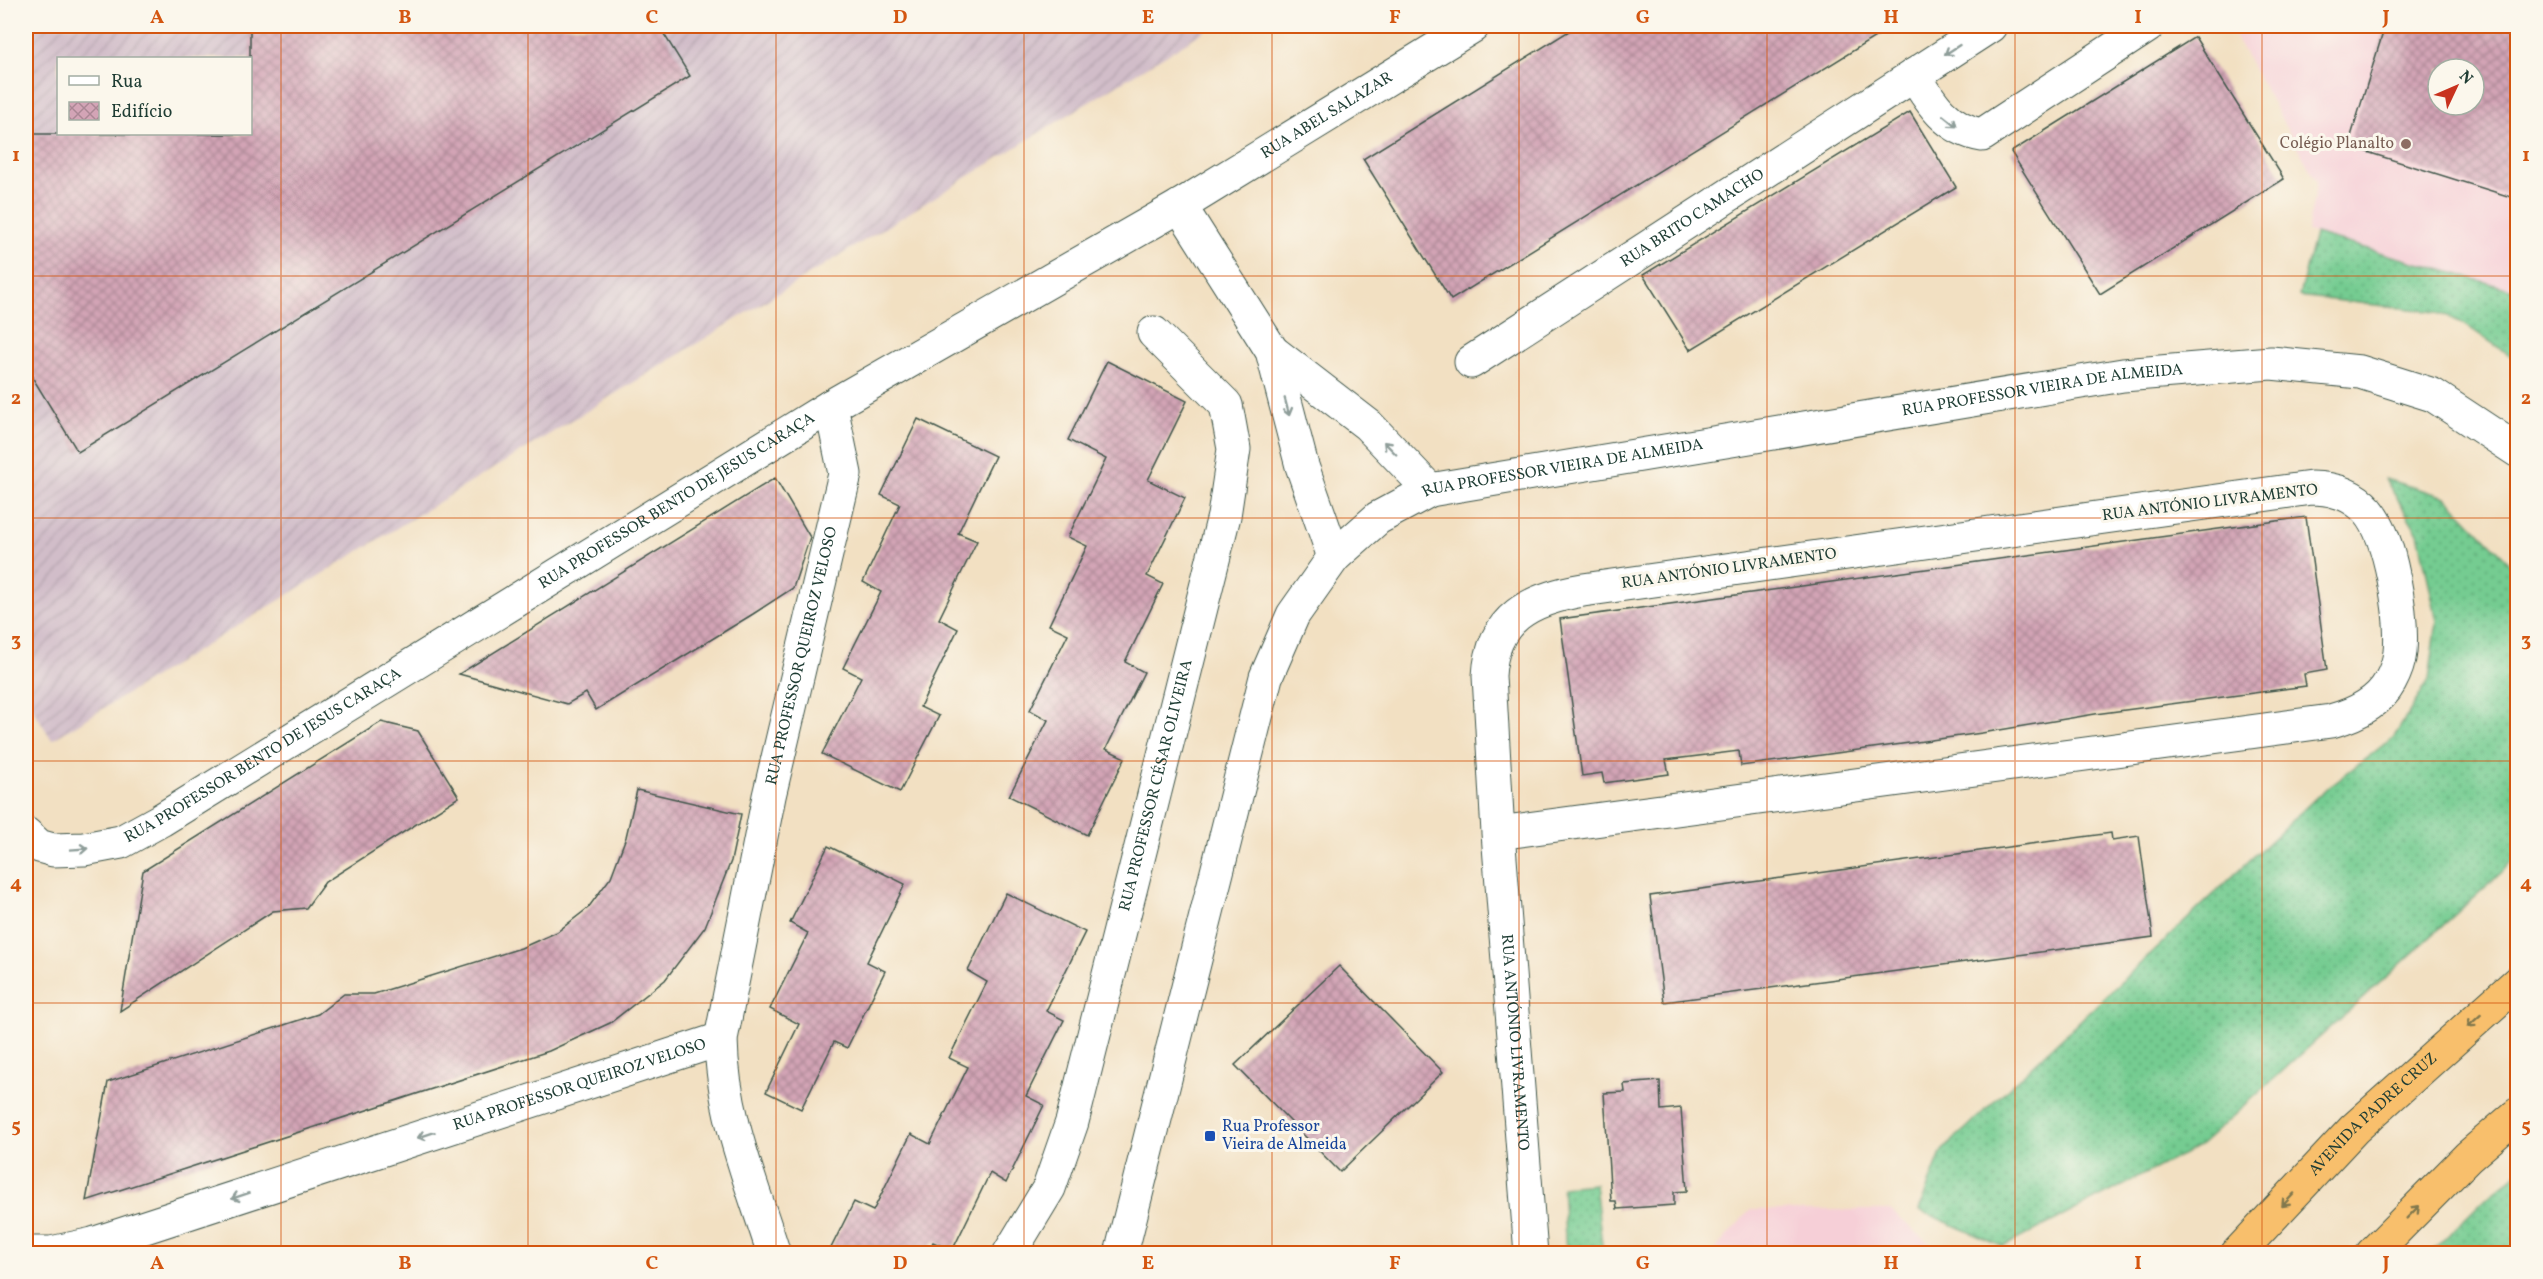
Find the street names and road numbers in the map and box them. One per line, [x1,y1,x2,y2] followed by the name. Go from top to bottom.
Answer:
[1257,67,1397,165] street label: RUA ABEL SALAZAR
[1616,164,1769,273] street label: RUA BRITO CAMACHO
[1900,359,2184,423] street label: RUA PROFESSOR VIEIRA DE ALMEIDA
[535,407,819,595] street label: RUA PROFESSOR BENTO DE JESUS CARAÇA
[1418,434,1705,503] street label: RUA PROFESSOR VIEIRA DE ALMEIDA
[2101,479,2319,527] street label: RUA ANTÓNIO LIVRAMENTO
[761,524,843,787] street label: RUA PROFESSOR QUEIROZ VELOSO
[1620,543,1838,595] street label: RUA ANTÓNIO LIVRAMENTO
[1114,657,1199,914] street label: RUA PROFESSOR CÉSAR OLIVEIRA
[121,663,406,849] street label: RUA PROFESSOR BENTO DE JESUS CARAÇA
[1495,933,1534,1152] street label: RUA ANTÓNIO LIVRAMENTO
[450,1033,709,1137] street label: RUA PROFESSOR QUEIROZ VELOSO
[2304,1048,2443,1181] street label: AVENIDA PADRE CRUZ

